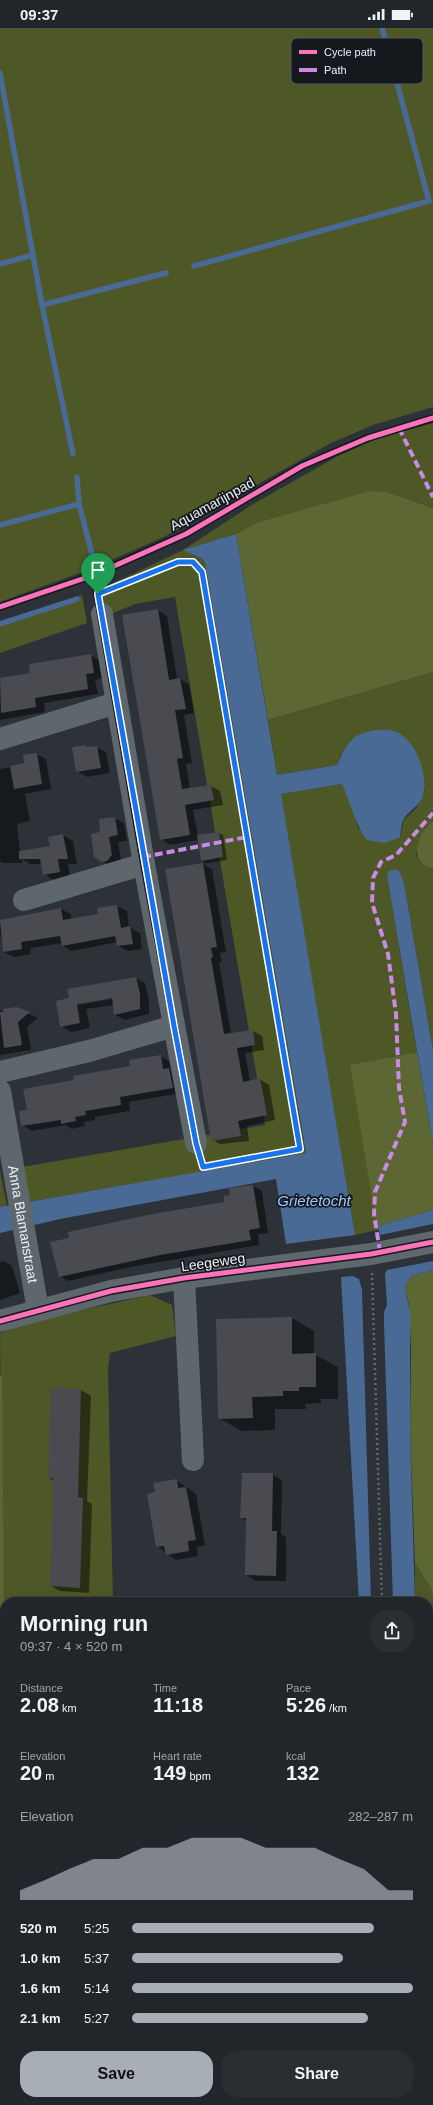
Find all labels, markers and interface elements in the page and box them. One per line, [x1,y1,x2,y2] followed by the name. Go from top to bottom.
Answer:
[20,6,58,23] text: 09:37
[291,38,423,84] legend
[324,46,376,58] text: Cycle path
[324,64,347,76] text: Path
[167,474,257,534] street label: Aquamarijnpad
[81,553,115,594] pin
[87,559,109,581] icon: arrive
[5,1164,41,1284] street label: Anna Blamanstraat
[277,1192,352,1209] water label: Grietetocht
[180,1250,246,1274] street label: Leegeweg
[371,1610,413,1652] button: share
[20,1611,148,1636] text: Morning run
[20,1639,122,1654] text: 09:37 · 4 × 520 m
[20,1682,63,1694] text: Distance
[153,1682,177,1694] text: Time
[286,1682,311,1694] text: Pace
[20,1694,59,1716] text: 2.08
[153,1694,203,1716] text: 11:18
[286,1694,326,1716] text: 5:26
[59,1702,77,1714] text: km
[326,1702,347,1714] text: /km
[20,1750,65,1762] text: Elevation
[153,1750,202,1762] text: Heart rate
[286,1750,306,1762] text: kcal
[20,1762,42,1784] text: 20
[153,1762,186,1784] text: 149
[286,1762,319,1784] text: 132
[42,1770,54,1782] text: m
[186,1770,211,1782] text: bpm
[20,1809,73,1824] text: Elevation
[348,1809,413,1824] text: 282–287 m
[20,1921,57,1936] text: 520 m
[84,1921,109,1936] text: 5:25
[20,1951,60,1966] text: 1.0 km
[84,1951,109,1966] text: 5:37
[20,1981,60,1996] text: 1.6 km
[84,1981,109,1996] text: 5:14
[20,2011,60,2026] text: 2.1 km
[84,2011,109,2026] text: 5:27
[20,2051,213,2097] button: Save
[221,2051,413,2097] button: Share

